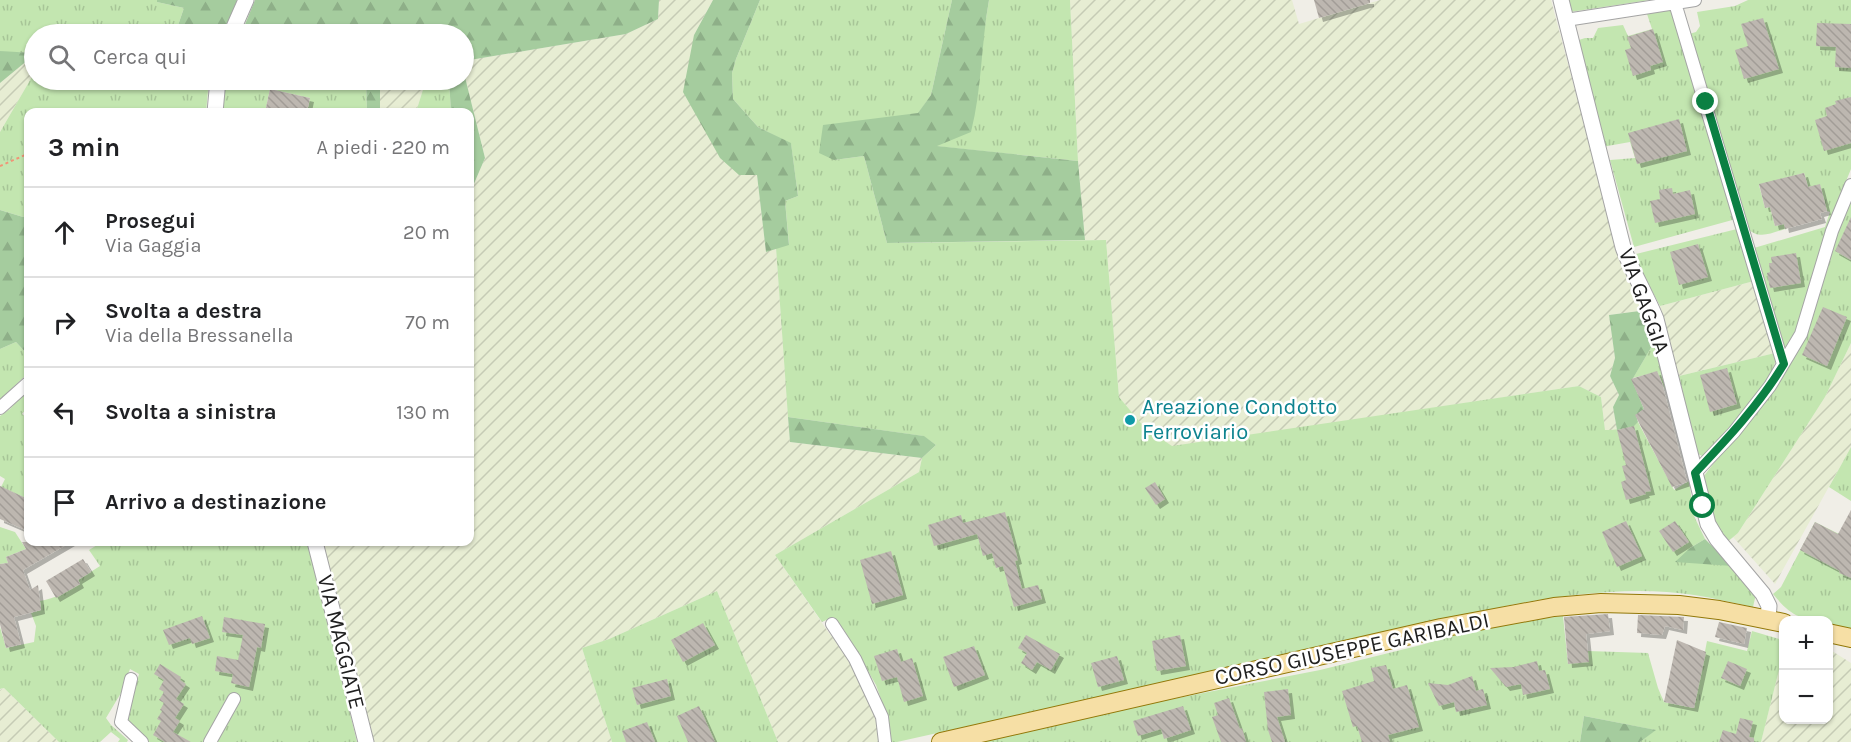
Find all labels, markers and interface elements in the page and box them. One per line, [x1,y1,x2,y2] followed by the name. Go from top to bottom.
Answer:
[24,24,474,90] search box
[45,41,78,74] icon: search
[93,44,187,70] text: Cerca qui
[1692,88,1718,114] route end
[48,132,120,163] text: 3 min
[316,136,450,159] text: A piedi · 220 m
[105,208,196,234] text: Prosegui
[48,216,81,249] icon: ahead
[403,221,450,244] text: 20 m
[105,234,201,257] text: Via Gaggia
[1613,245,1675,358] street label: VIA GAGGIA
[105,298,262,324] text: Svolta a destra
[48,306,81,339] icon: right
[405,311,450,334] text: 70 m
[105,324,294,347] text: Via della Bressanella
[1142,394,1337,445] place label: Areazione Condotto Ferroviario
[48,396,81,429] icon: left
[105,399,277,425] text: Svolta a sinistra
[396,401,450,424] text: 130 m
[1123,413,1137,427] marker: Areazione Condotto Ferroviario
[48,486,81,519] icon: arrive
[105,489,326,515] text: Arrivo a destinazione
[1689,492,1715,518] route start
[312,572,370,712] street label: VIA MAGGIATE
[1212,607,1492,691] street label: CORSO GIUSEPPE GARIBALDI
[1779,616,1833,724] map controls
[1779,616,1833,670] button: +
[1779,670,1833,724] button: −

